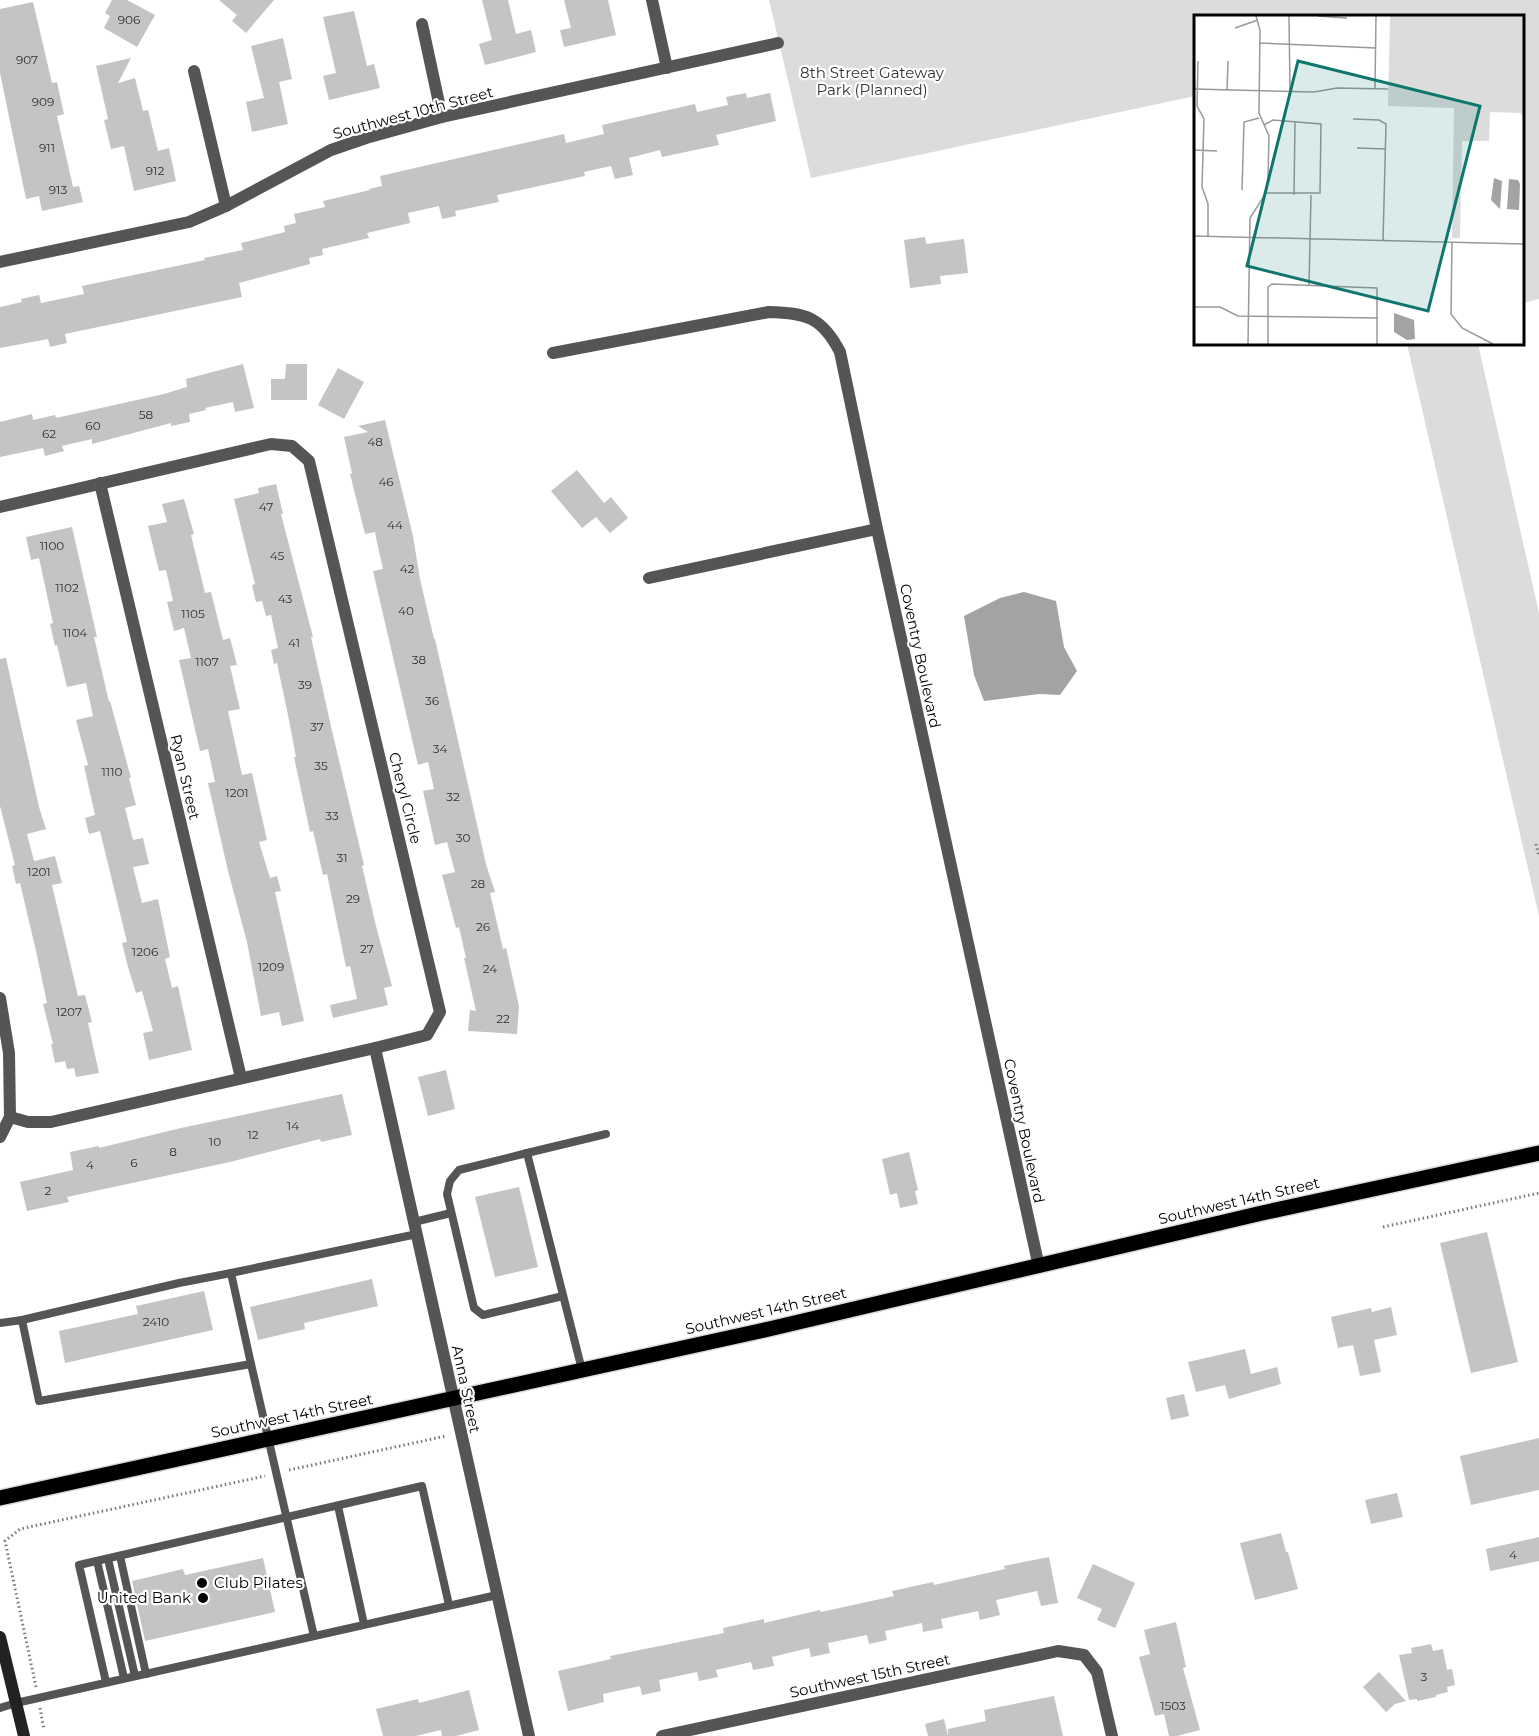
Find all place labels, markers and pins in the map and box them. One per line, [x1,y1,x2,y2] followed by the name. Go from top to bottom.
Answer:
[214,1573,303,1592] place label: Club Pilates
[195,1576,209,1590] marker: Club Pilates
[97,1588,191,1607] place label: United Bank
[196,1591,210,1605] marker: United Bank

